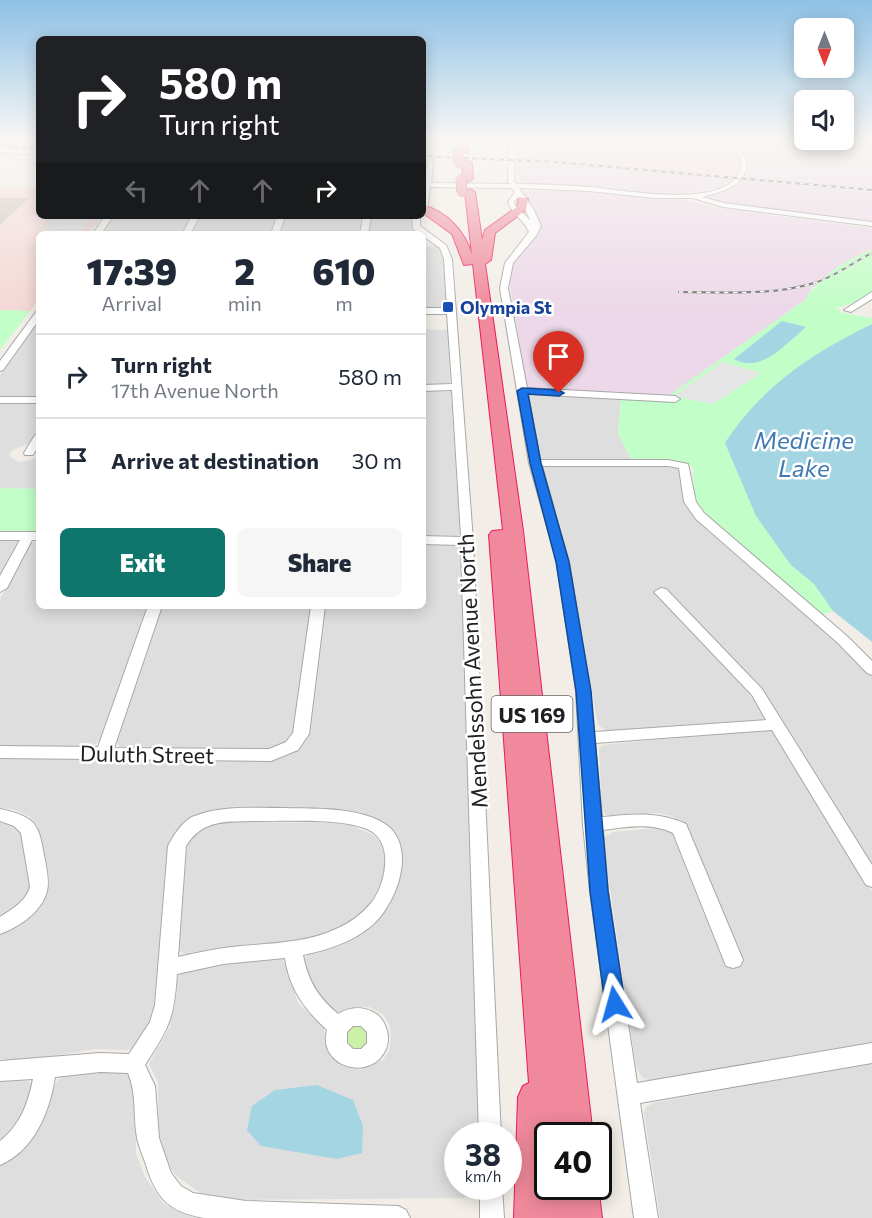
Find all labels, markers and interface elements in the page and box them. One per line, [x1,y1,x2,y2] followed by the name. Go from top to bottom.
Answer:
[794,18,854,78] north arrow
[794,18,854,150] map controls
[159,56,282,108] text: 580 m
[60,60,138,138] icon: right
[794,90,854,150] button: sound
[159,108,279,141] text: Turn right
[120,174,153,207] icon: left
[183,174,216,207] icon: ahead
[246,174,279,207] icon: ahead
[309,174,342,207] icon: right
[86,248,177,292] text: 17:39
[234,248,255,292] text: 2
[312,248,376,292] text: 610
[102,291,162,315] text: Arrival
[228,291,262,315] text: min
[335,291,353,315] text: m
[460,296,552,318] place label: Olympia St
[441,300,455,314] marker: Olympia St
[533,331,584,393] pin
[542,340,575,373] icon: arrive
[111,351,212,378] text: Turn right
[60,360,93,393] icon: right
[338,363,402,390] text: 580 m
[111,378,279,402] text: 17th Avenue North
[754,425,854,482] water label: Medicine Lake
[60,444,93,477] icon: arrive
[111,447,319,474] text: Arrive at destination
[352,447,402,474] text: 30 m
[60,528,225,597] button: Exit
[237,528,402,597] button: Share
[451,533,493,809] street label: Mendelssohn Avenue North
[492,696,572,732] road number: US 169
[80,739,214,769] street label: Duluth Street
[583,972,647,1036] position arrow
[534,1122,612,1200] speed limit sign: 40
[465,1135,501,1172] text: 38
[465,1167,501,1185] text: km/h

